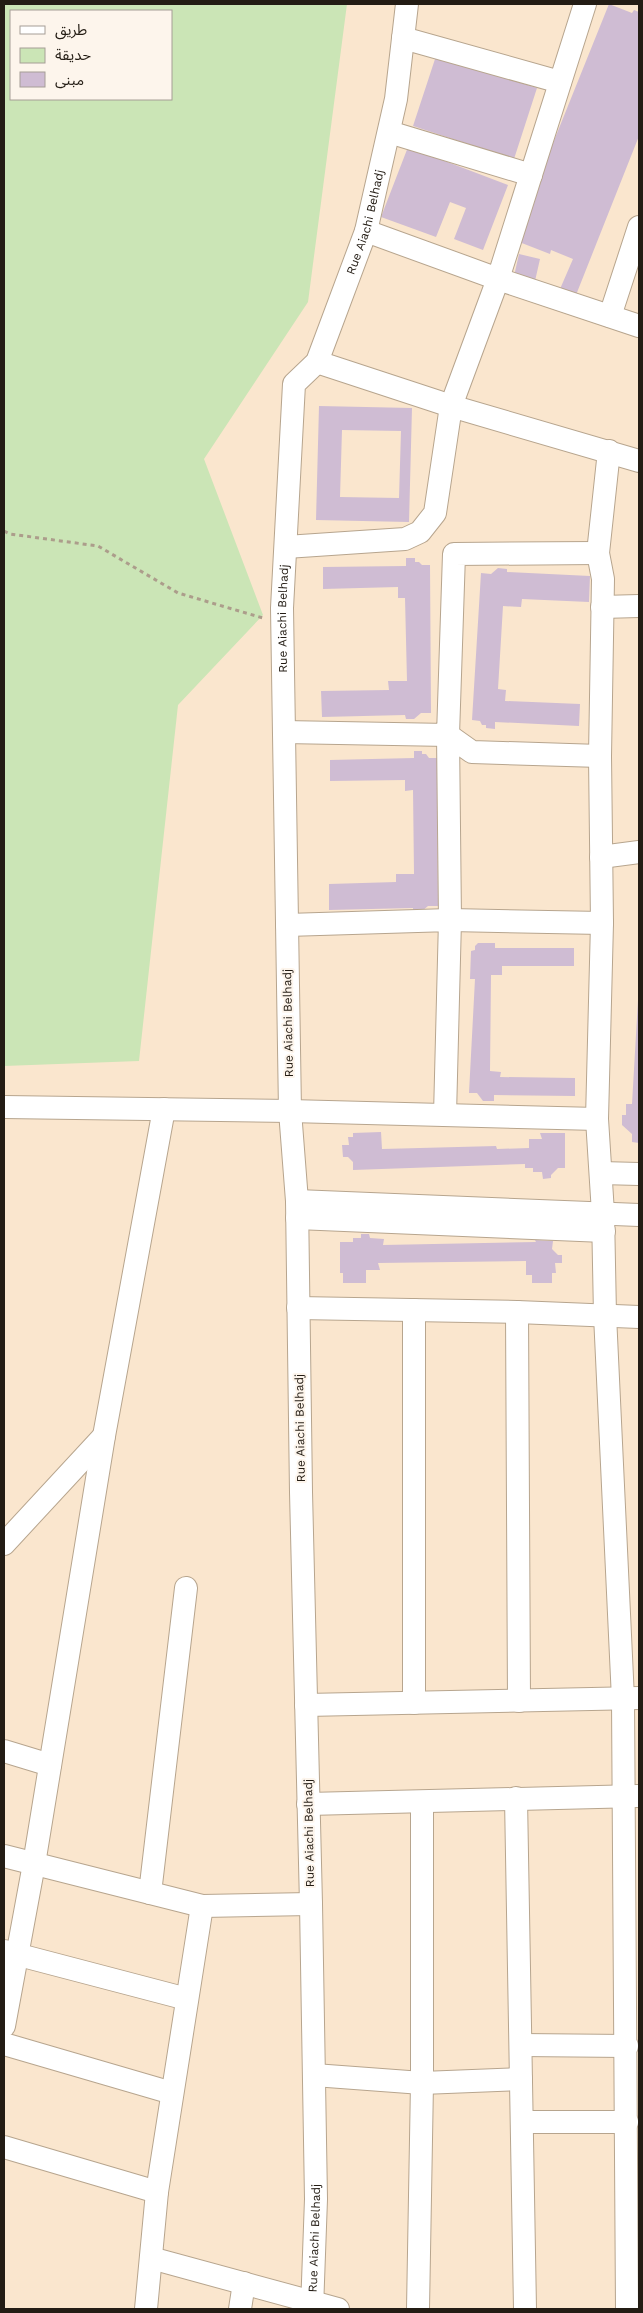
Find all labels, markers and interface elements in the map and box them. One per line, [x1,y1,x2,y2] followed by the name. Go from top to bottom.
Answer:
[10,10,172,100] legend
[55,21,87,40] text: طريق
[55,46,91,64] text: حديقة
[55,71,84,89] text: مبنى
[343,168,387,276] street label: Rue Aiachi Belhadj
[275,564,291,673] street label: Rue Aiachi Belhadj
[280,969,296,1077] street label: Rue Aiachi Belhadj
[292,1374,308,1482] street label: Rue Aiachi Belhadj
[301,1779,317,1887] street label: Rue Aiachi Belhadj
[306,2184,323,2293] street label: Rue Aiachi Belhadj

